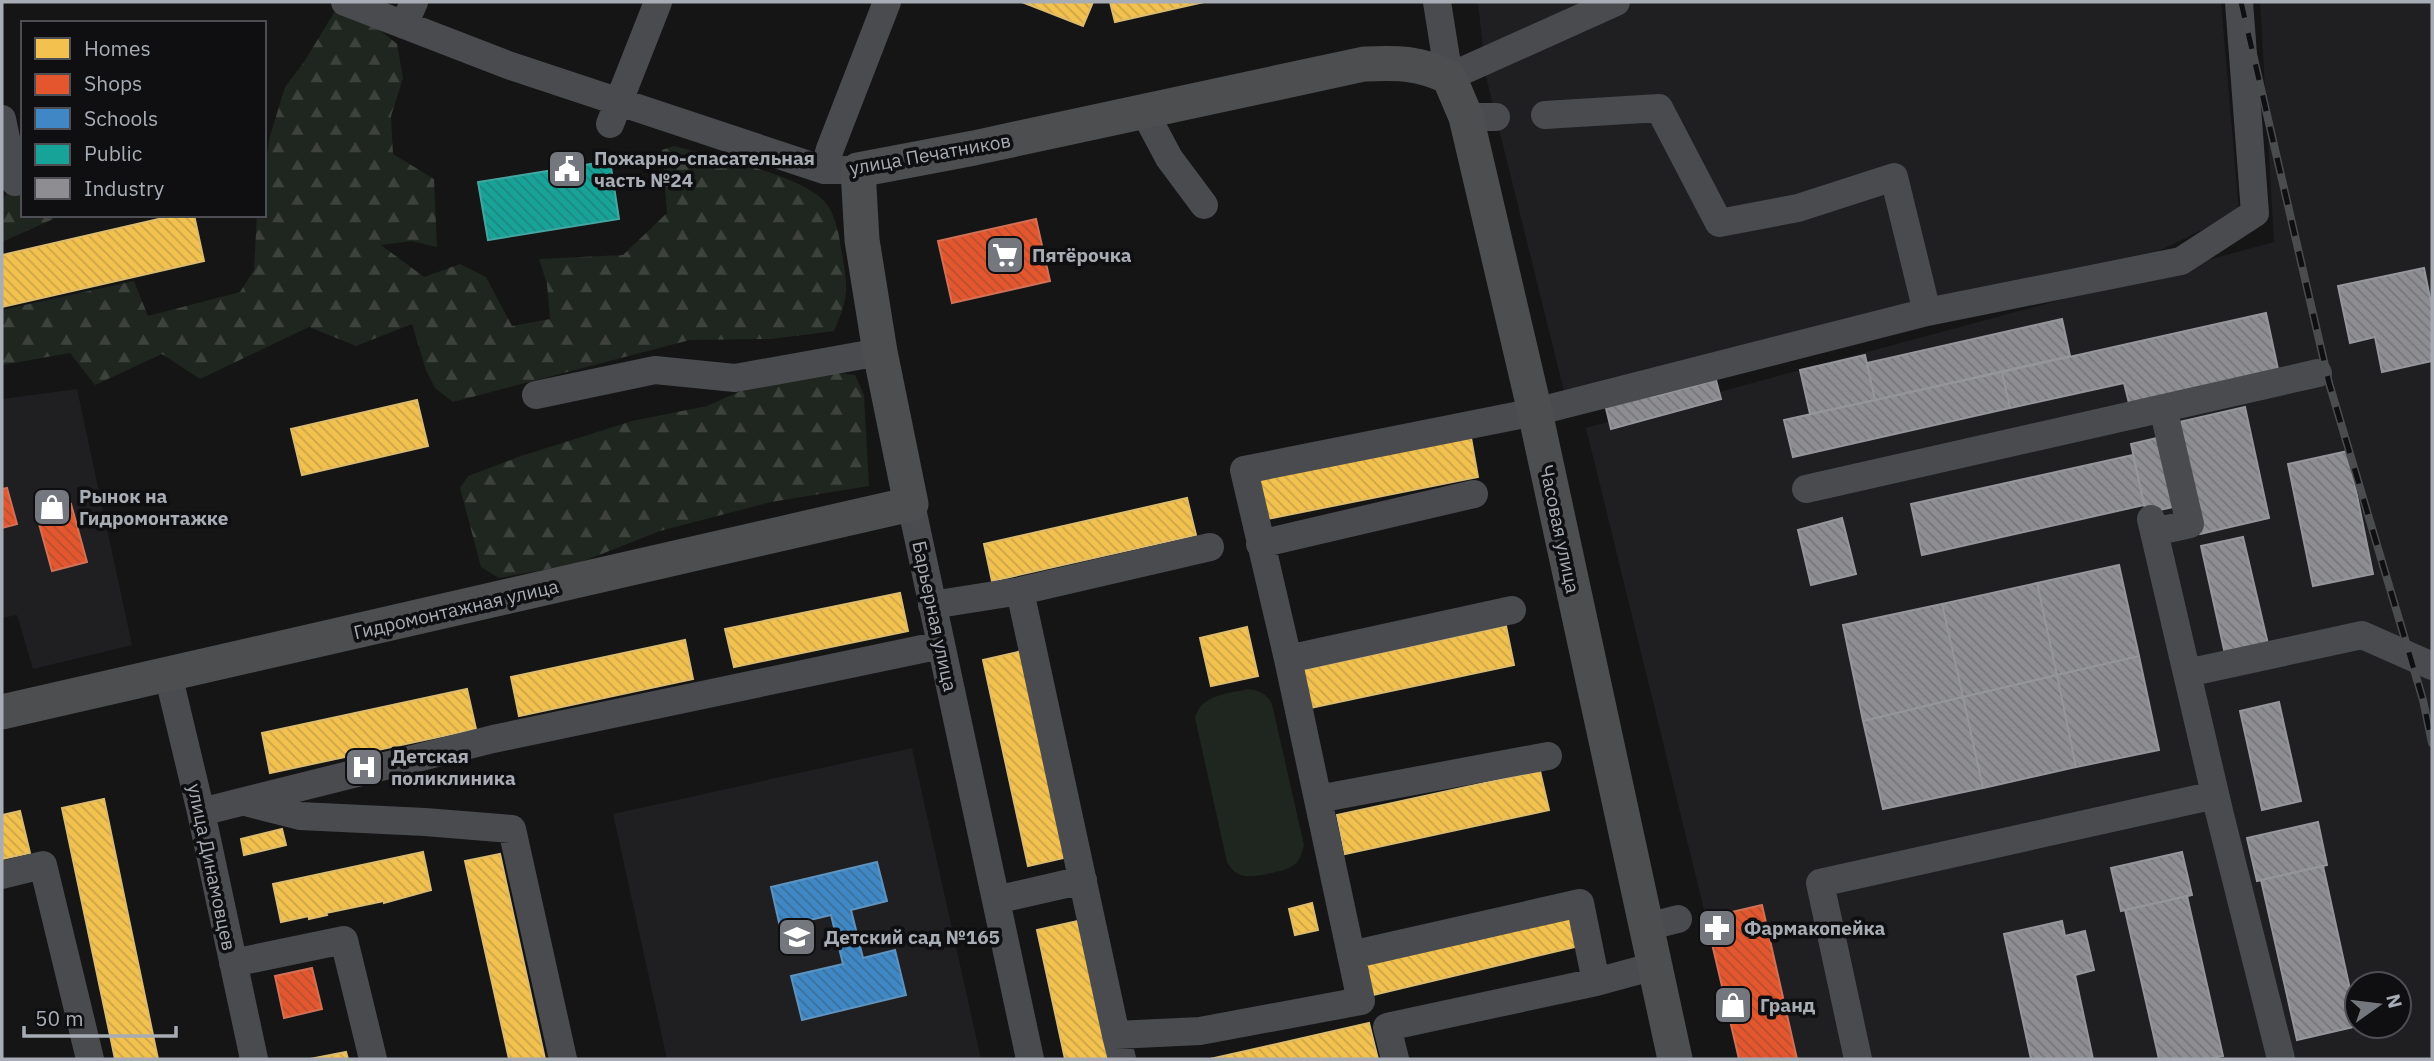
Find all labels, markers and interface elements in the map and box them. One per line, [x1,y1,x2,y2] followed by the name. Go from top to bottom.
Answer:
[21,21,266,217] legend
[84,34,151,62] text: Homes
[84,69,142,97] text: Shops
[84,104,158,132] text: Schools
[847,128,1013,180] street label: улица Печатников
[84,139,142,167] text: Public
[594,146,815,192] place label: Пожарно-спасательная часть №24
[546,148,588,190] public building icon: Пожарно-спасательная часть №24
[84,174,165,202] text: Industry
[984,234,1026,276] supermarket icon: Пятёрочка
[1032,243,1132,267] place label: Пятёрочка
[1535,463,1585,595] street label: Часовая улица
[79,484,229,530] place label: Рынок на Гидромонтажке
[31,486,73,528] shop icon: Рынок на Гидромонтажке
[907,539,963,693] street label: Барьерная улица
[351,574,561,644] street label: Гидромонтажная улица
[391,744,516,790] place label: Детская поликлиника
[343,746,385,788] hospital icon: Детская поликлиника
[183,781,241,953] street label: улица Динамовцев
[1696,907,1738,949] pharmacy icon: Фармакопейка
[776,916,818,958] school or university icon: Детский сад №165
[1744,916,1886,940] place label: Фармакопейка
[824,925,1000,949] place label: Детский сад №165
[2343,970,2413,1040] north arrow
[1712,984,1754,1026] shop icon: Гранд
[2381,991,2408,1010] text: N
[1760,993,1816,1017] place label: Гранд
[24,995,177,1038] scale bar
[35,1004,84,1032] text: 50 m

